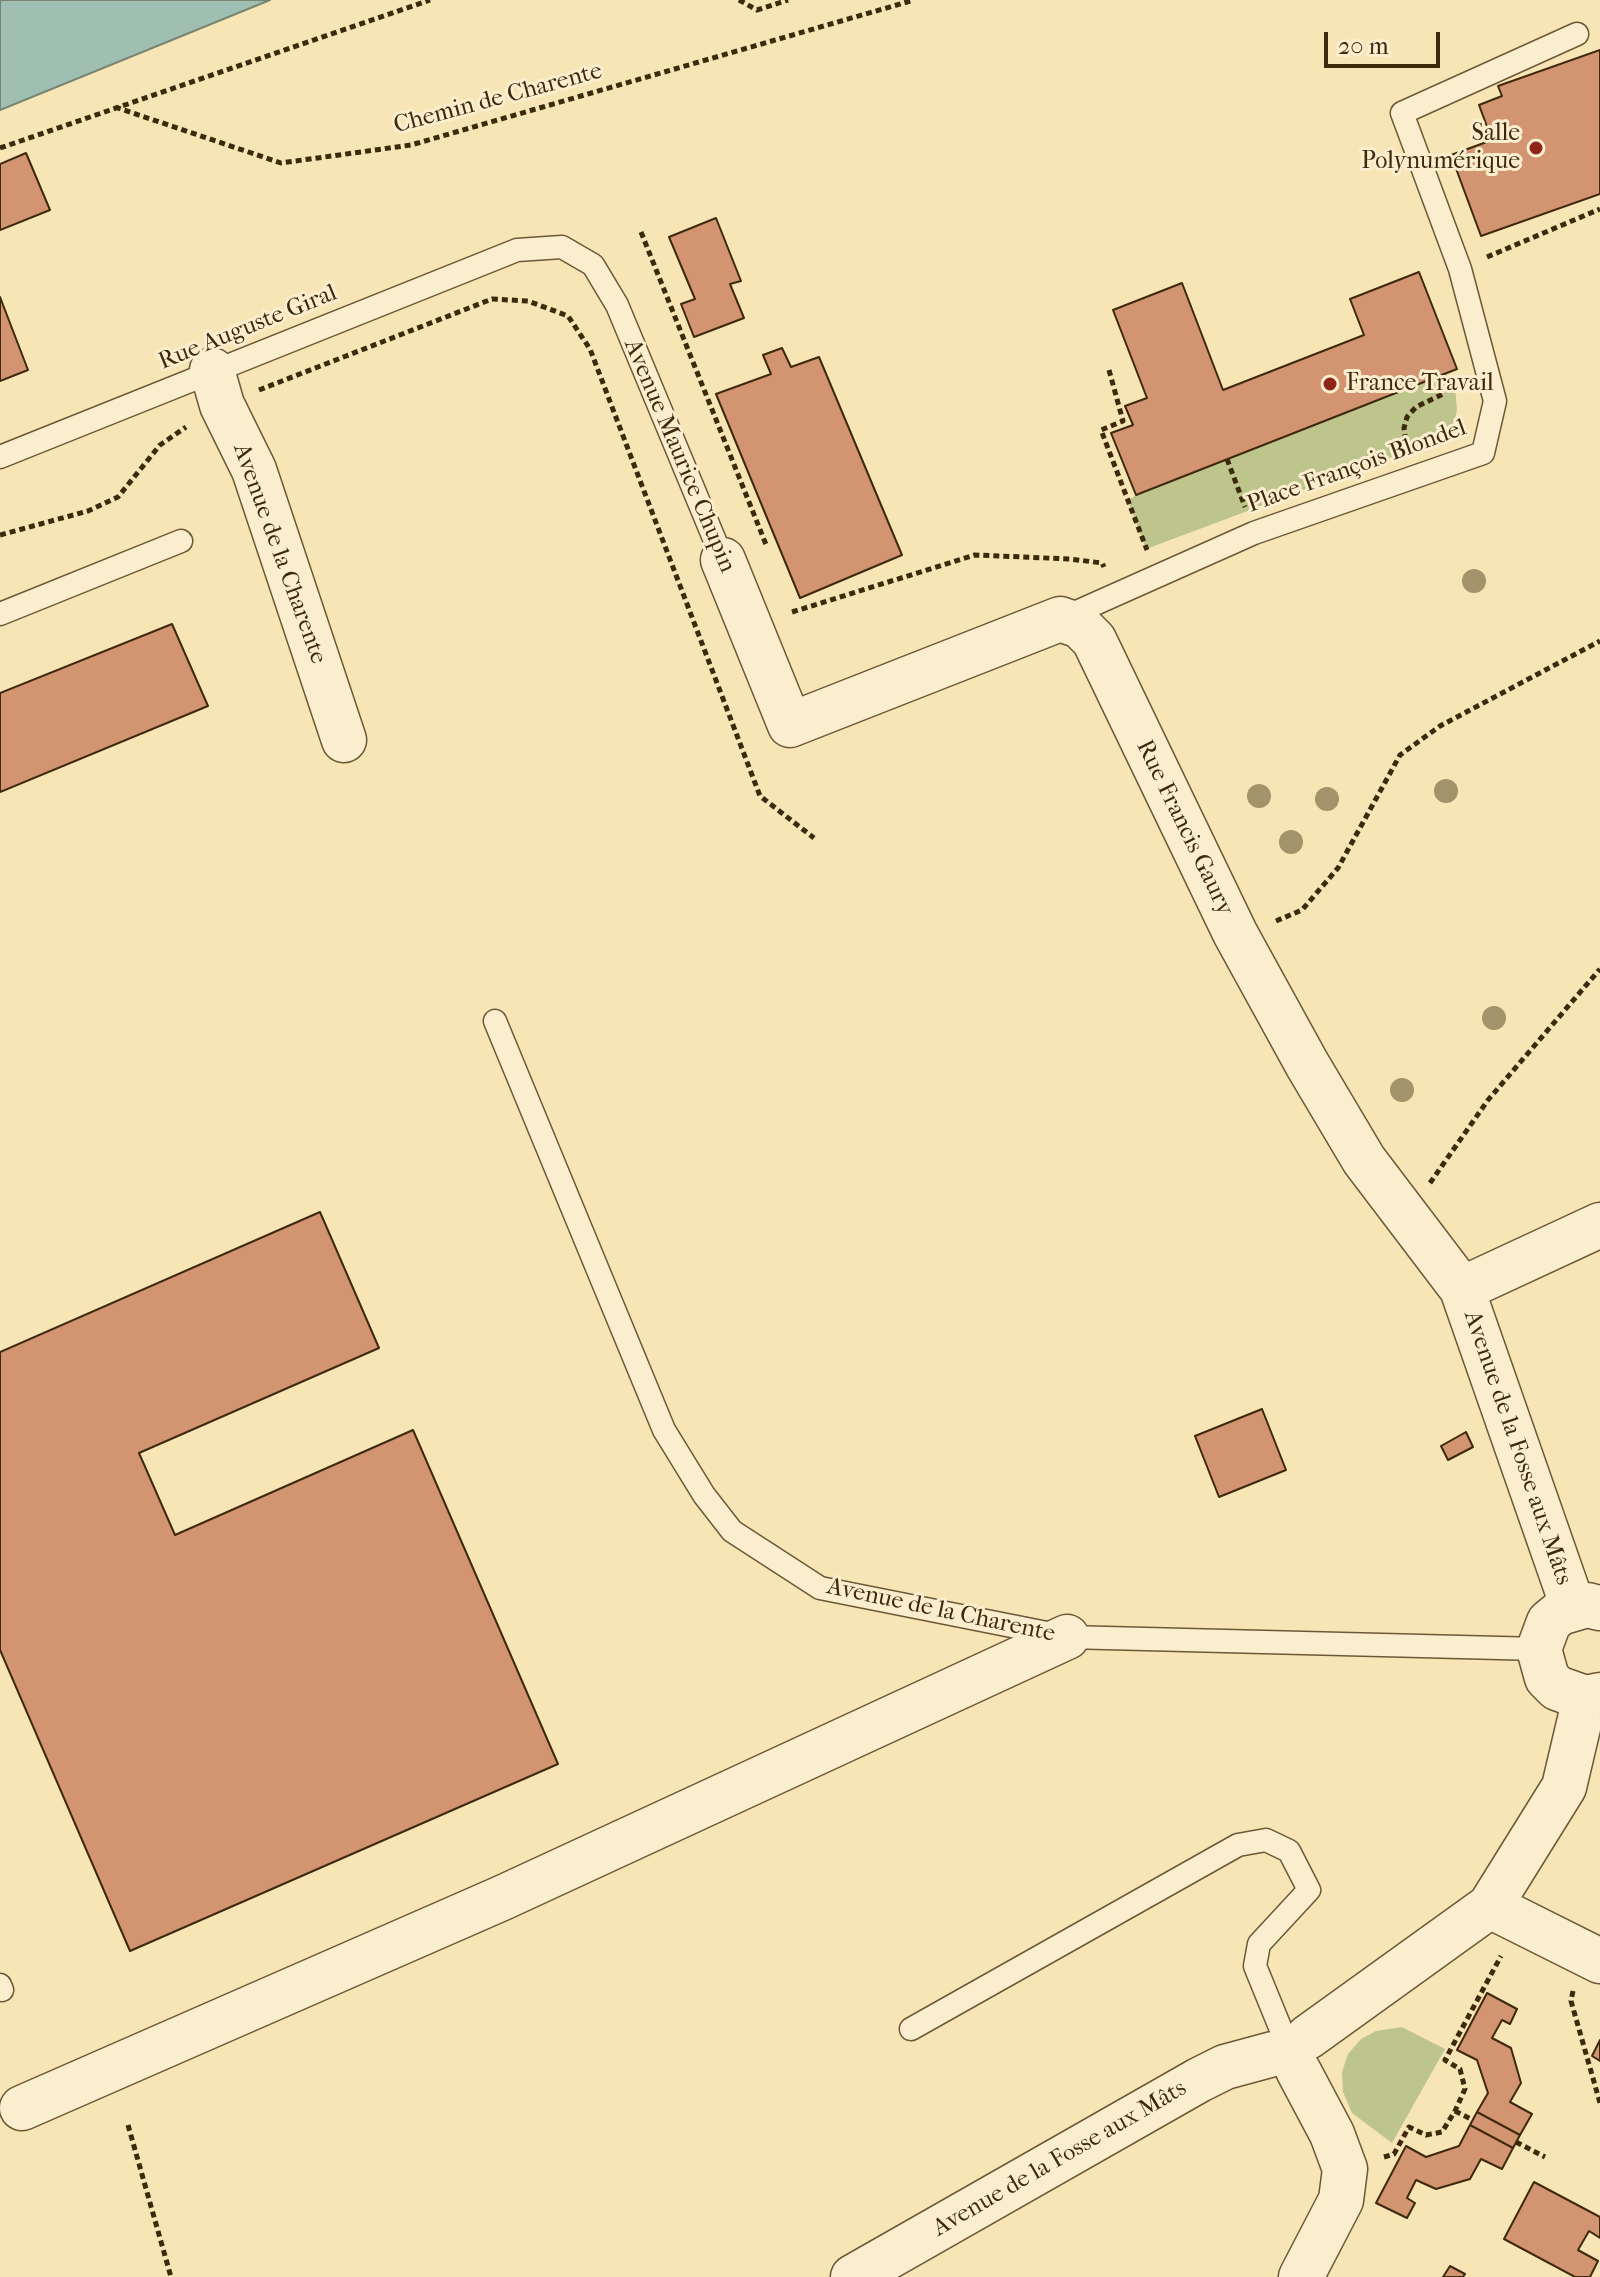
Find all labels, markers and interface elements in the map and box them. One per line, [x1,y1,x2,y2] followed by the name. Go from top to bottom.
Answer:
[1328,16,1444,66] scale bar
[1338,32,1389,60] text: 20 m
[391,57,605,141] street label: Chemin de Charente
[1361,120,1520,176] place label: Salle Polynumérique
[1527,139,1545,157] marker: Salle Polynumérique
[155,279,341,377] street label: Rue Auguste Giral
[617,335,741,577] street label: Avenue Maurice Chupin
[1346,370,1494,398] place label: France Travail
[1321,375,1339,393] marker: France Travail
[1244,414,1470,520] street label: Place François Blondel
[226,440,332,668] street label: Avenue de la Charente
[1129,736,1239,920] street label: Rue Francis Gaury
[1457,1307,1577,1589] street label: Avenue de la Fosse aux Mâts
[824,1573,1058,1649] street label: Avenue de la Charente
[928,2075,1192,2243] street label: Avenue de la Fosse aux Mâts

